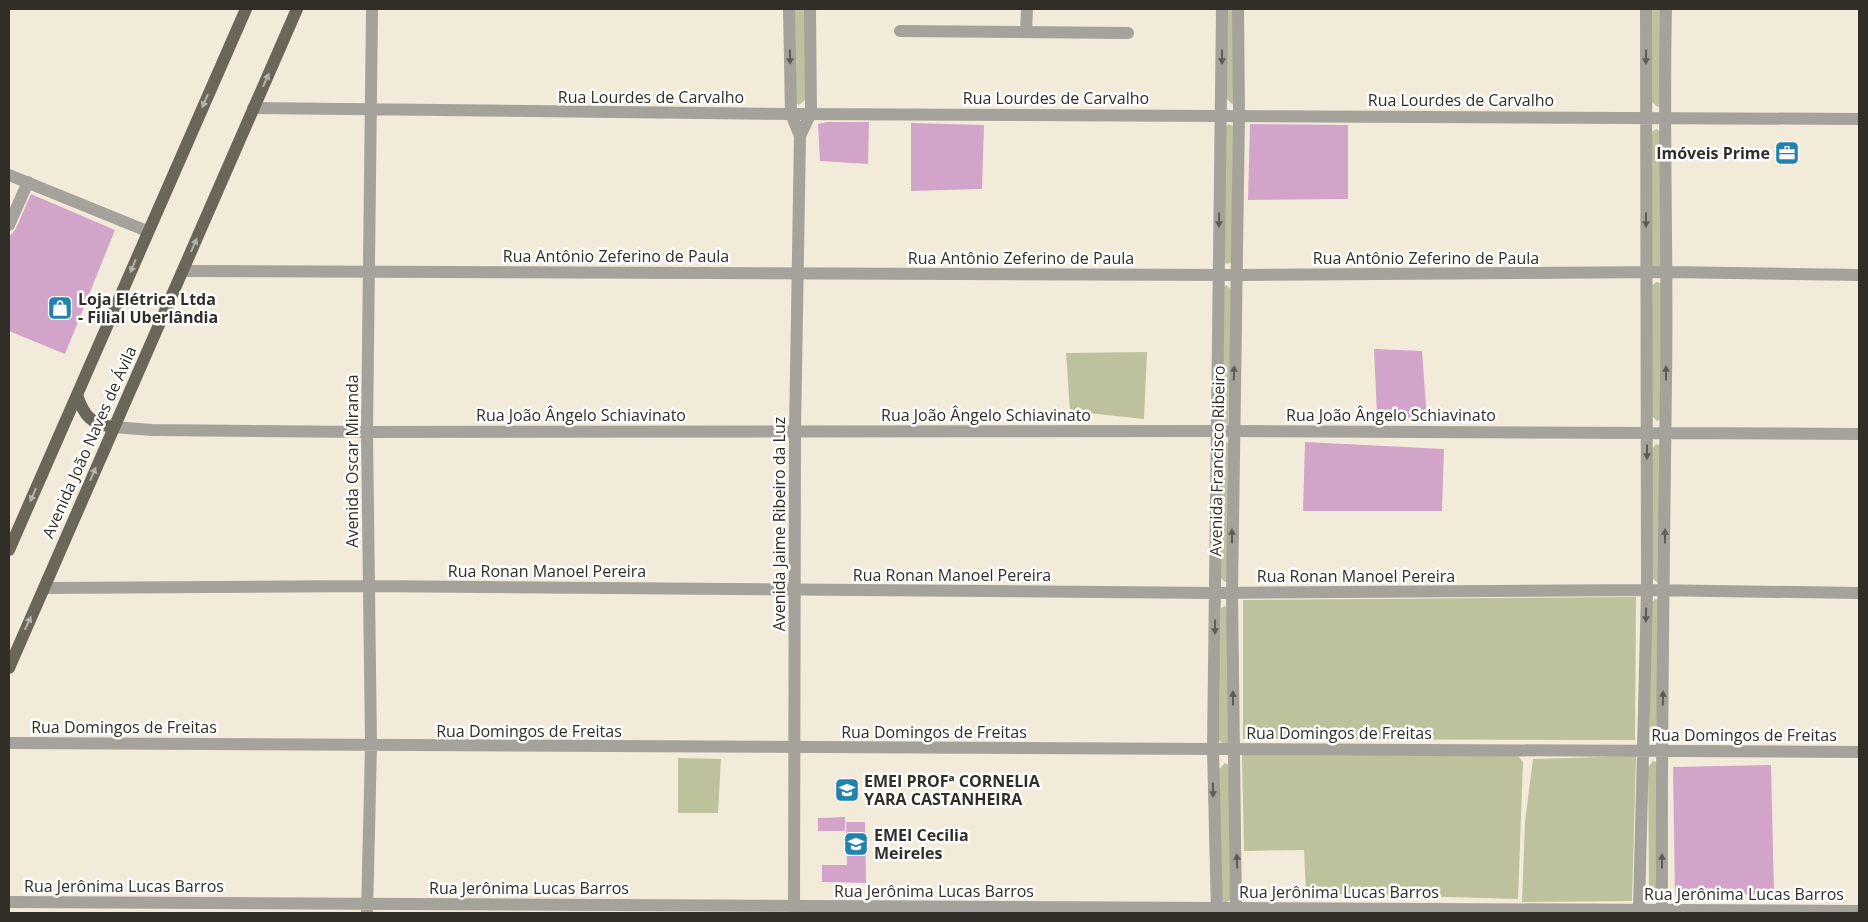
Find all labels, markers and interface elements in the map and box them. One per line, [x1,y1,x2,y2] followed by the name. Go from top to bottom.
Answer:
[786,50,794,66] one-way arrow
[1218,50,1226,66] one-way arrow
[1642,50,1650,66] one-way arrow
[262,73,270,87] one-way arrow
[558,86,744,108] street label: Rua Lourdes de Carvalho
[963,87,1149,109] street label: Rua Lourdes de Carvalho
[1368,89,1554,111] street label: Rua Lourdes de Carvalho
[201,94,209,108] one-way arrow
[1774,140,1800,166] office icon: Imóveis Prime
[1656,142,1770,164] place label: Imóveis Prime
[1214,212,1222,228] one-way arrow
[1642,212,1650,228] one-way arrow
[190,238,198,252] one-way arrow
[503,245,729,267] street label: Rua Antônio Zeferino de Paula
[908,247,1134,269] street label: Rua Antônio Zeferino de Paula
[1313,247,1539,269] street label: Rua Antônio Zeferino de Paula
[129,259,137,274] one-way arrow
[78,288,218,328] place label: Loja Elétrica Ltda - Filial Uberlândia
[47,295,73,321] shop icon: Loja Elétrica Ltda - Filial Uberlândia
[37,342,141,542] street label: Avenida João Naves de Ávila
[1204,365,1230,557] street label: Avenida Francisco Ribeiro
[1231,365,1239,381] one-way arrow
[1662,365,1670,381] one-way arrow
[341,374,363,548] street label: Avenida Oscar Miranda
[476,404,686,426] street label: Rua João Ângelo Schiavinato
[881,404,1091,426] street label: Rua João Ângelo Schiavinato
[1286,404,1496,426] street label: Rua João Ângelo Schiavinato
[768,417,790,631] street label: Avenida Jaime Ribeiro da Luz
[1643,445,1651,461] one-way arrow
[89,467,97,481] one-way arrow
[29,488,37,502] one-way arrow
[1228,527,1236,543] one-way arrow
[1661,528,1669,544] one-way arrow
[448,560,646,582] street label: Rua Ronan Manoel Pereira
[853,564,1051,586] street label: Rua Ronan Manoel Pereira
[1257,565,1455,587] street label: Rua Ronan Manoel Pereira
[1642,607,1650,623] one-way arrow
[25,616,33,630] one-way arrow
[1211,620,1219,636] one-way arrow
[1229,690,1237,706] one-way arrow
[1659,690,1667,706] one-way arrow
[31,716,217,738] street label: Rua Domingos de Freitas
[436,720,622,742] street label: Rua Domingos de Freitas
[841,721,1027,743] street label: Rua Domingos de Freitas
[1246,722,1432,744] street label: Rua Domingos de Freitas
[1651,724,1837,746] street label: Rua Domingos de Freitas
[864,770,1041,810] place label: EMEI PROFª CORNELIA YARA CASTANHEIRA
[834,777,860,803] school or university icon: EMEI PROFª CORNELIA YARA CASTANHEIRA
[1210,782,1218,798] one-way arrow
[874,824,969,864] place label: EMEI Cecilia Meireles
[843,831,869,857] school or university icon: EMEI Cecilia Meireles
[1232,852,1240,868] one-way arrow
[1658,852,1666,868] one-way arrow
[24,875,224,897] street label: Rua Jerônima Lucas Barros
[429,877,629,899] street label: Rua Jerônima Lucas Barros
[834,880,1034,902] street label: Rua Jerônima Lucas Barros
[1239,881,1439,903] street label: Rua Jerônima Lucas Barros
[1644,883,1844,905] street label: Rua Jerônima Lucas Barros

